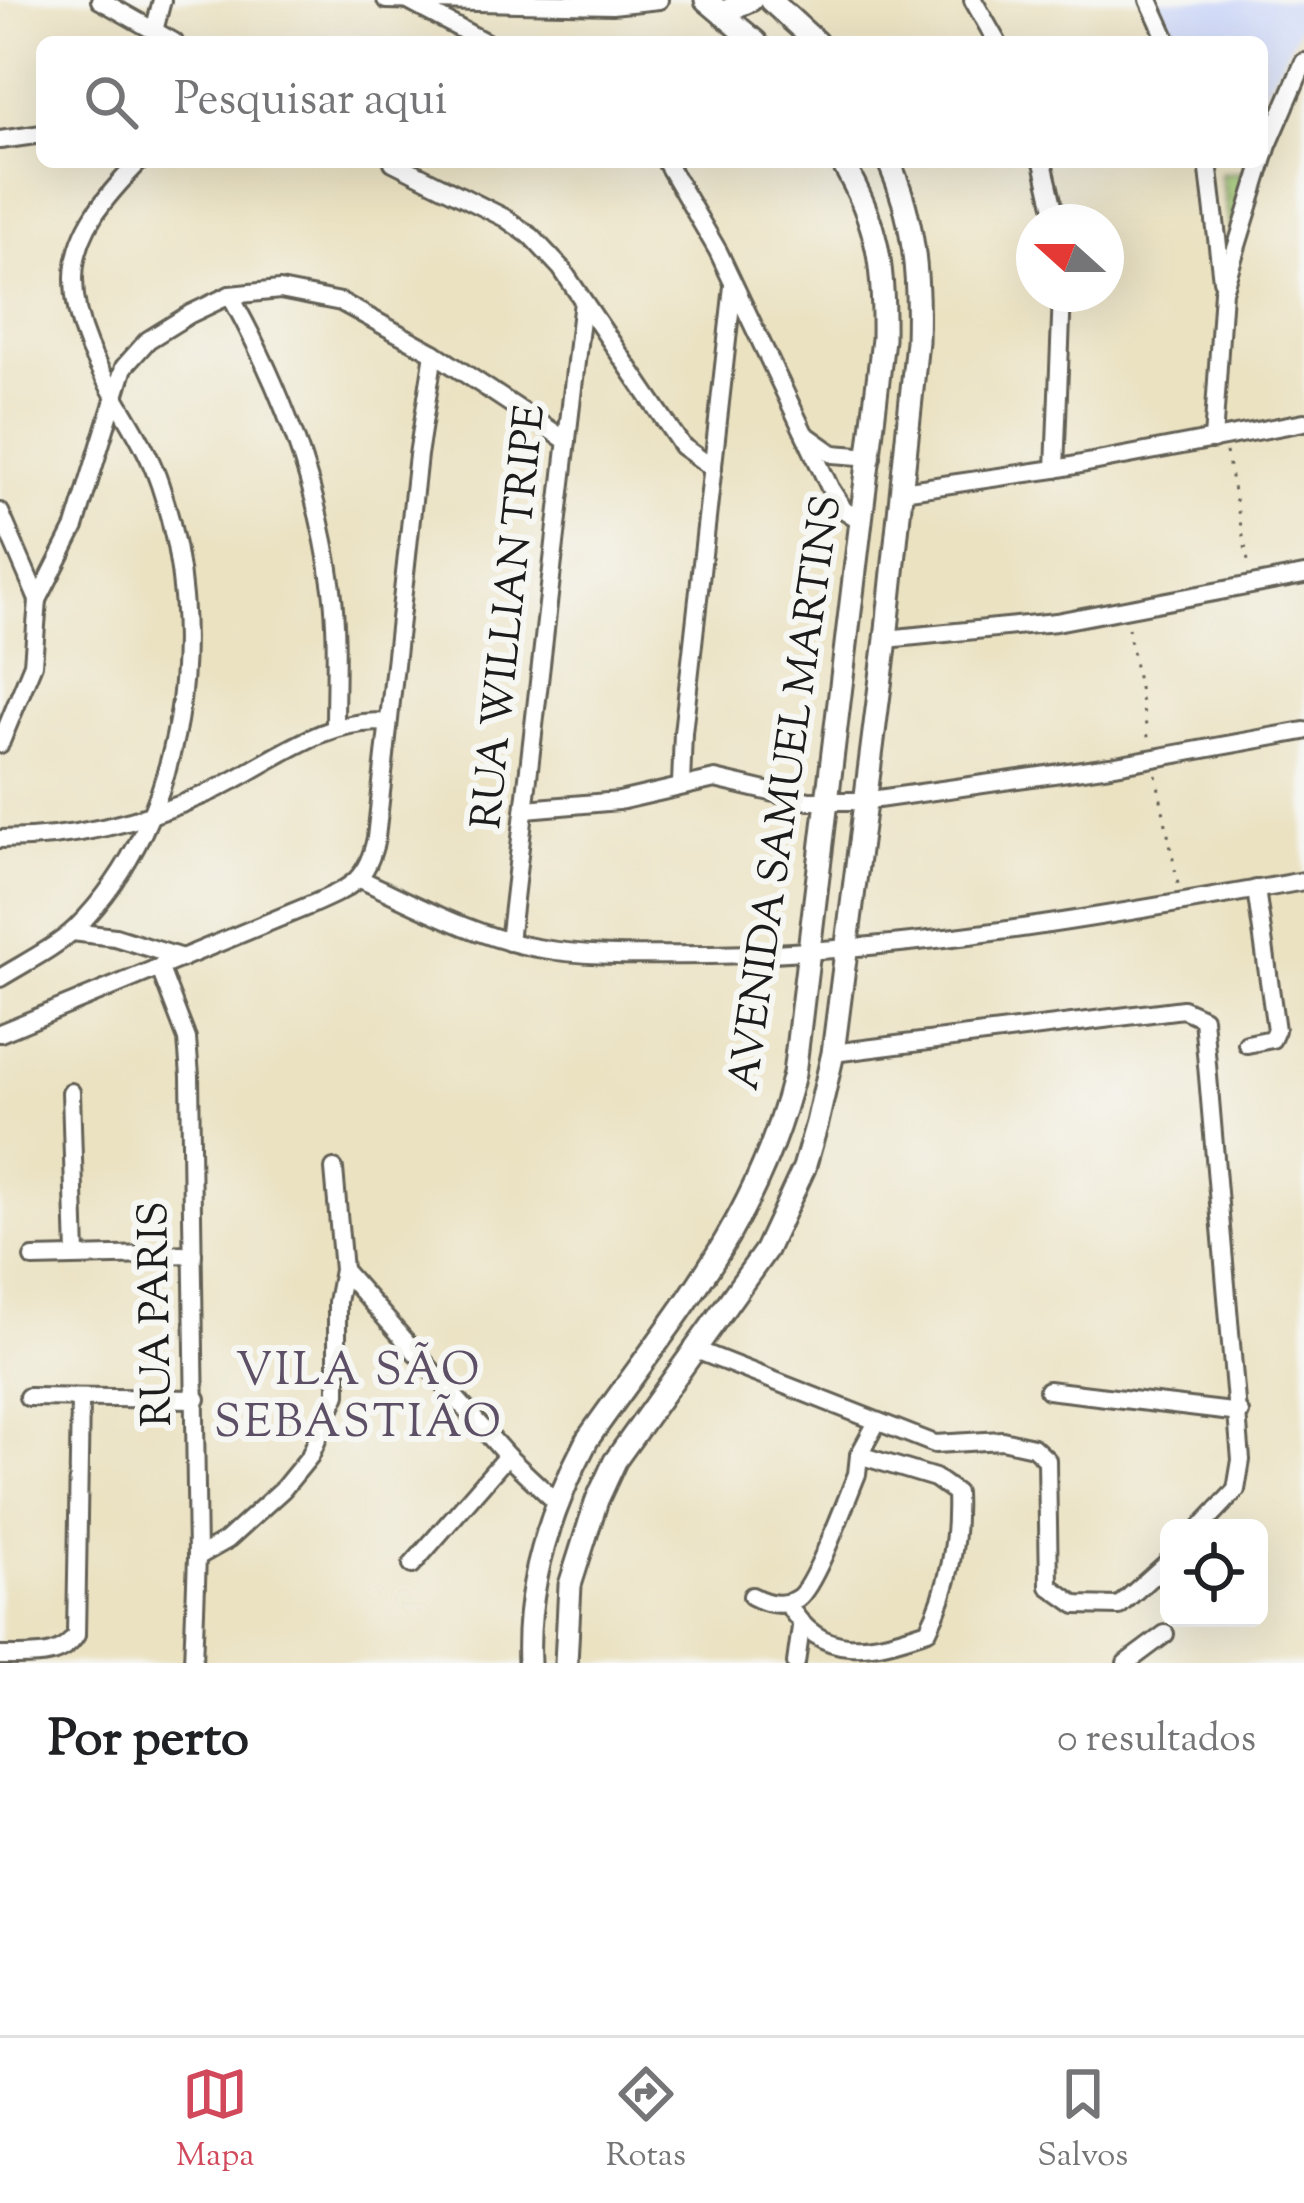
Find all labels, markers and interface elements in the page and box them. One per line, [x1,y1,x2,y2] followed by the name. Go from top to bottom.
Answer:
[36,36,1268,168] search box
[78,69,144,135] icon: search
[174,70,447,135] text: Pesquisar aqui
[1016,204,1124,312] north arrow
[459,402,563,832] street label: RUA WILLIAN TRIPE
[717,492,859,1094] street label: AVENIDA SAMUEL MARTINS
[126,1201,190,1427] street label: RUA PARIS
[214,1341,504,1458] district label: VILA SÃO SEBASTIÃO
[1160,1519,1268,1627] map controls
[1160,1519,1268,1627] button: locate
[48,1705,249,1778] text: Por perto
[1057,1713,1256,1769] text: 0 resultados
[176,2061,254,2181] tab: Mapa
[606,2061,686,2181] tab: Rotas
[1037,2061,1128,2181] tab: Salvos

